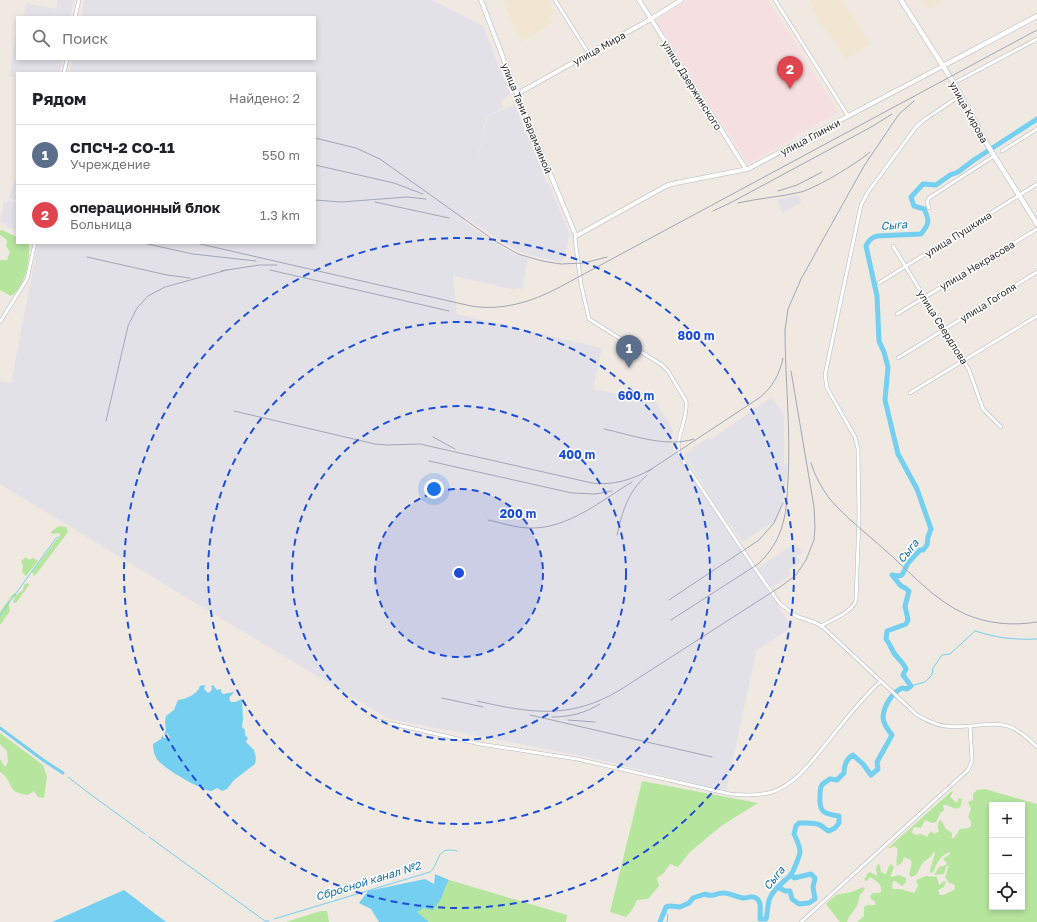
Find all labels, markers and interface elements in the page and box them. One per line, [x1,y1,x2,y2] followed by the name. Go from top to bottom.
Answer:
[16,16,316,60] search box
[30,27,52,49] icon: search
[62,29,108,47] text: Поиск
[571,29,627,67] street label: улица Мира
[659,38,725,132] street label: улица Дзержинского
[777,56,803,89] pin: 2
[499,61,555,175] street label: улица Тани Барамзиной
[947,79,991,145] street label: улица Кирова
[32,88,86,109] text: Рядом
[229,90,300,106] text: Найдено: 2
[778,116,842,158] street label: улица Глинки
[70,138,175,156] text: СПСЧ-2 СО-11
[42,147,48,163] text: 1
[262,147,300,163] text: 550 m
[70,156,150,172] text: Учреждение
[70,198,221,216] text: операционный блок
[41,207,49,223] text: 2
[260,207,300,223] text: 1.3 km
[922,209,994,259] street label: улица Пушкина
[70,216,132,232] text: Больница
[880,217,908,232] water label: Сыга
[937,238,1017,292] street label: улица Некрасова
[958,280,1018,324] street label: улица Гоголя
[915,288,971,366] street label: улица Свердлова
[678,328,714,343] text: 800 m
[616,335,642,368] pin: 1
[618,388,654,403] text: 600 m
[559,447,595,462] text: 400 m
[424,479,444,499] your location
[500,506,536,521] text: 200 m
[894,536,922,565] water label: Сыга
[452,566,466,580] centre of rings
[989,802,1025,910] map controls
[989,802,1025,838] button: +
[989,838,1025,874] button: −
[314,858,424,904] water label: Сбросной канал №2
[760,863,788,892] water label: Сыга
[989,874,1025,910] button: locate

